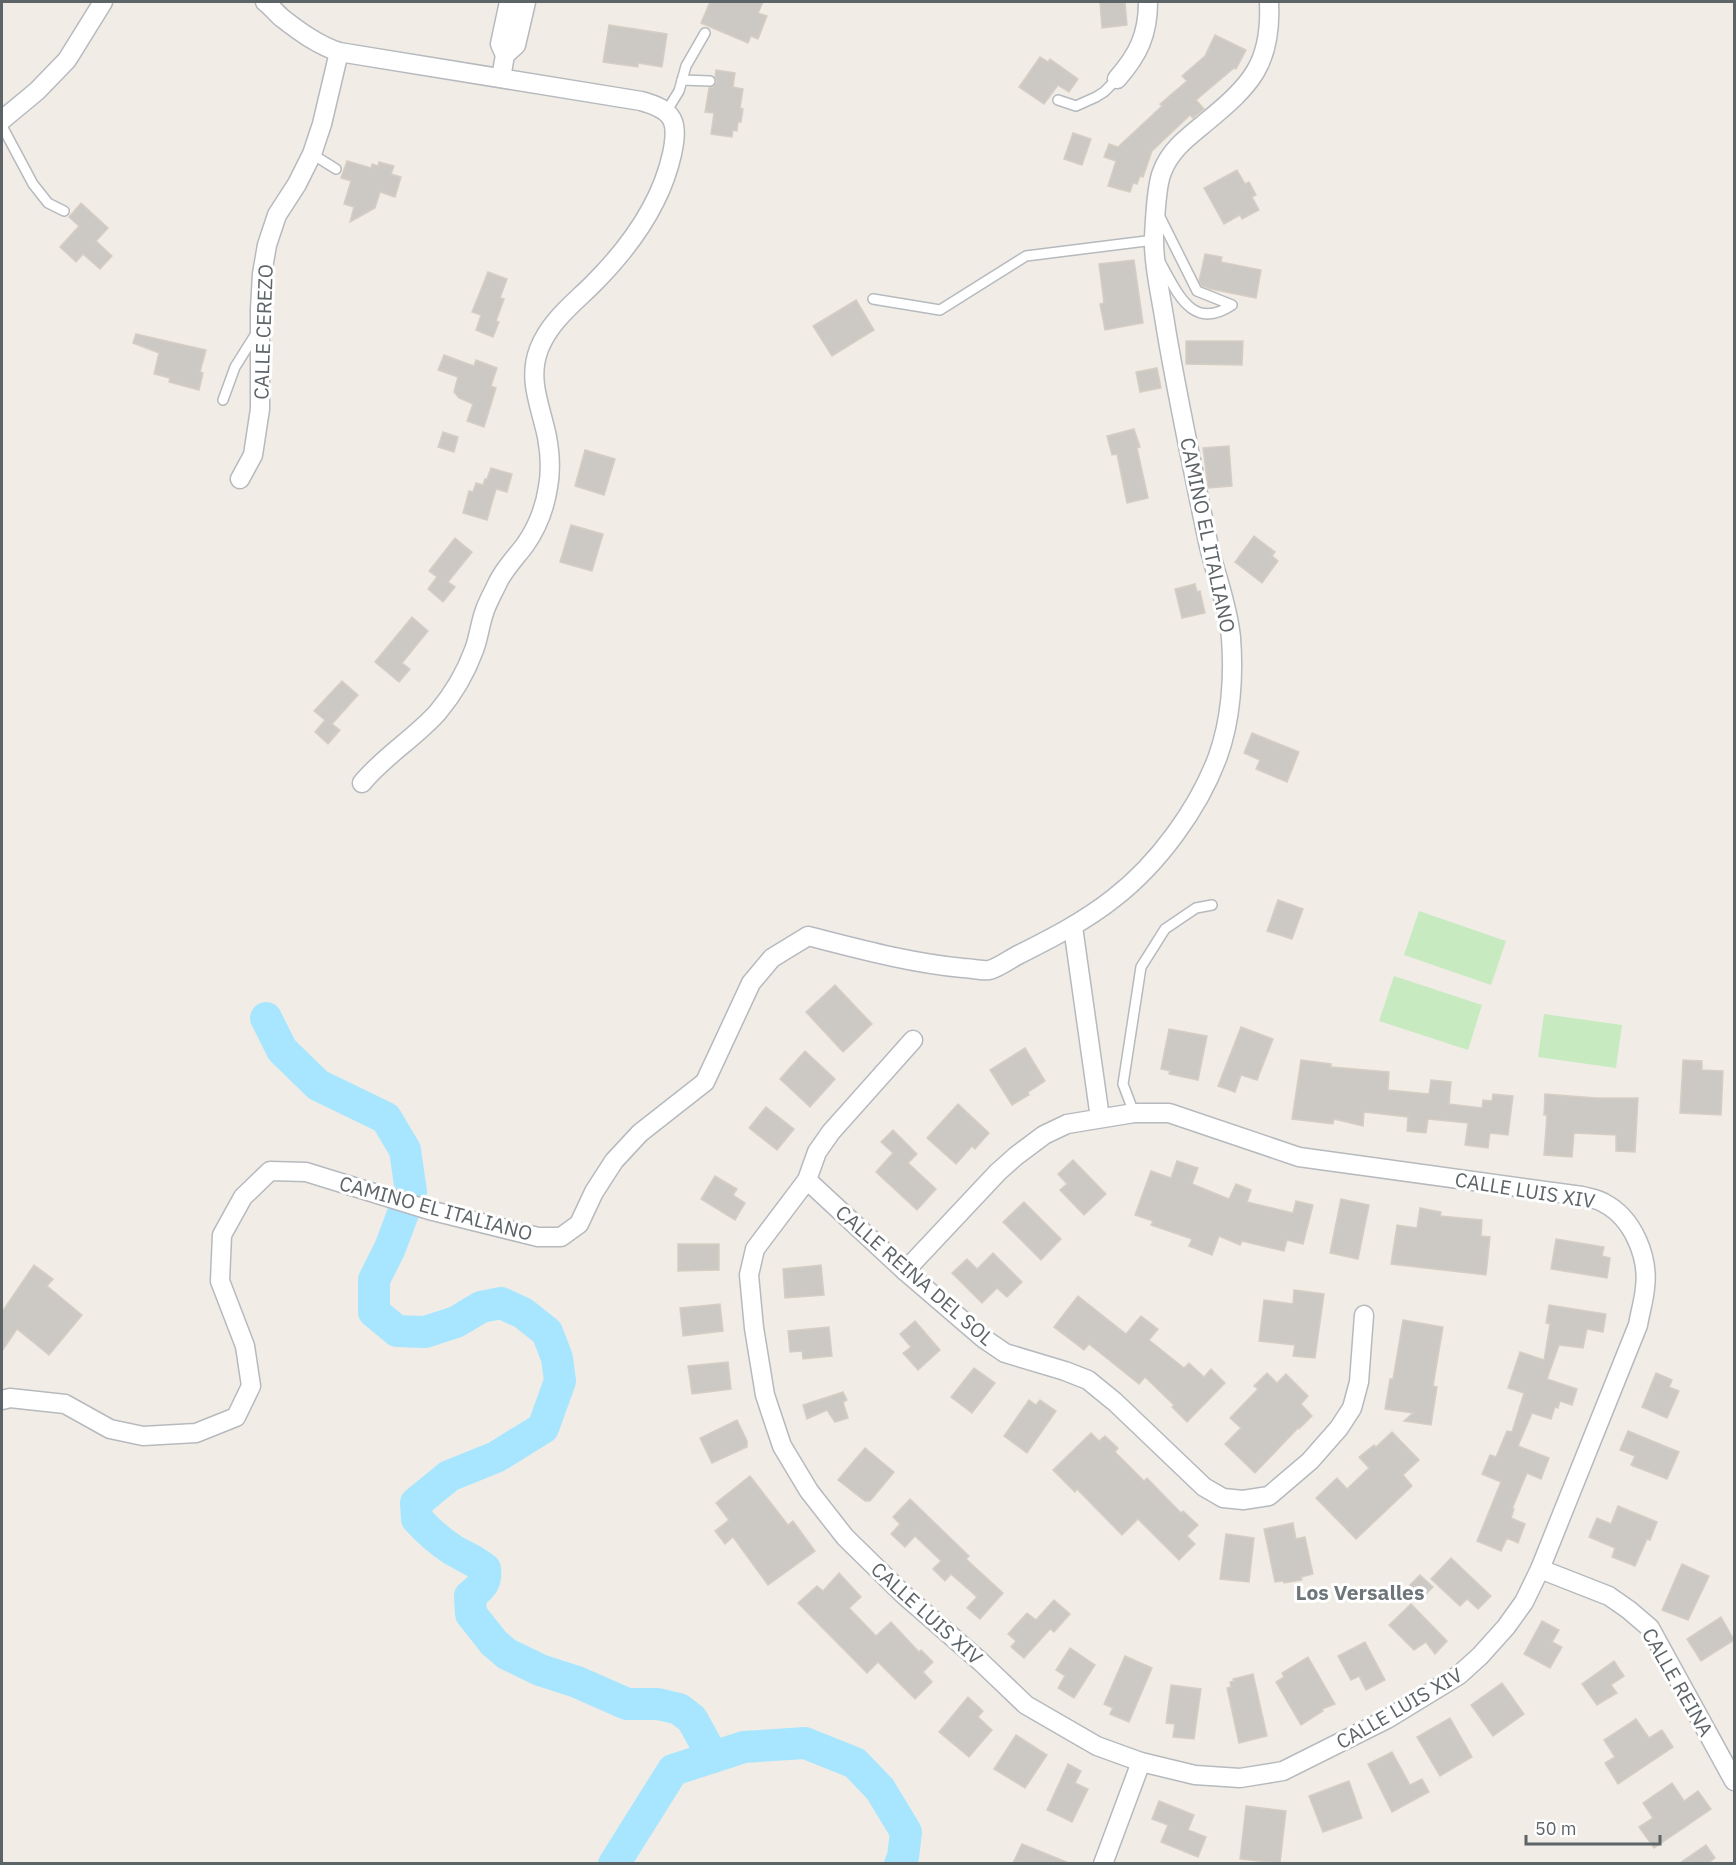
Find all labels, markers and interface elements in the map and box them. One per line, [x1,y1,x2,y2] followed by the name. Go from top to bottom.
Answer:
[247,264,279,400] street label: CALLE CEREZO
[1174,435,1242,635] street label: CAMINO EL ITALIANO
[1453,1166,1597,1214] street label: CALLE LUIS XIV
[336,1169,536,1247] street label: CAMINO EL ITALIANO
[830,1199,1000,1351] street label: CALLE REINA DEL SOL
[865,1556,989,1670] street label: CALLE LUIS XIV
[1296,1578,1424,1606] district label: Los Versalles
[1636,1623,1720,1741] street label: CALLE REINA
[1331,1661,1467,1755] street label: CALLE LUIS XIV
[1526,1808,1660,1846] scale bar
[1535,1817,1577,1840] text: 50 m

